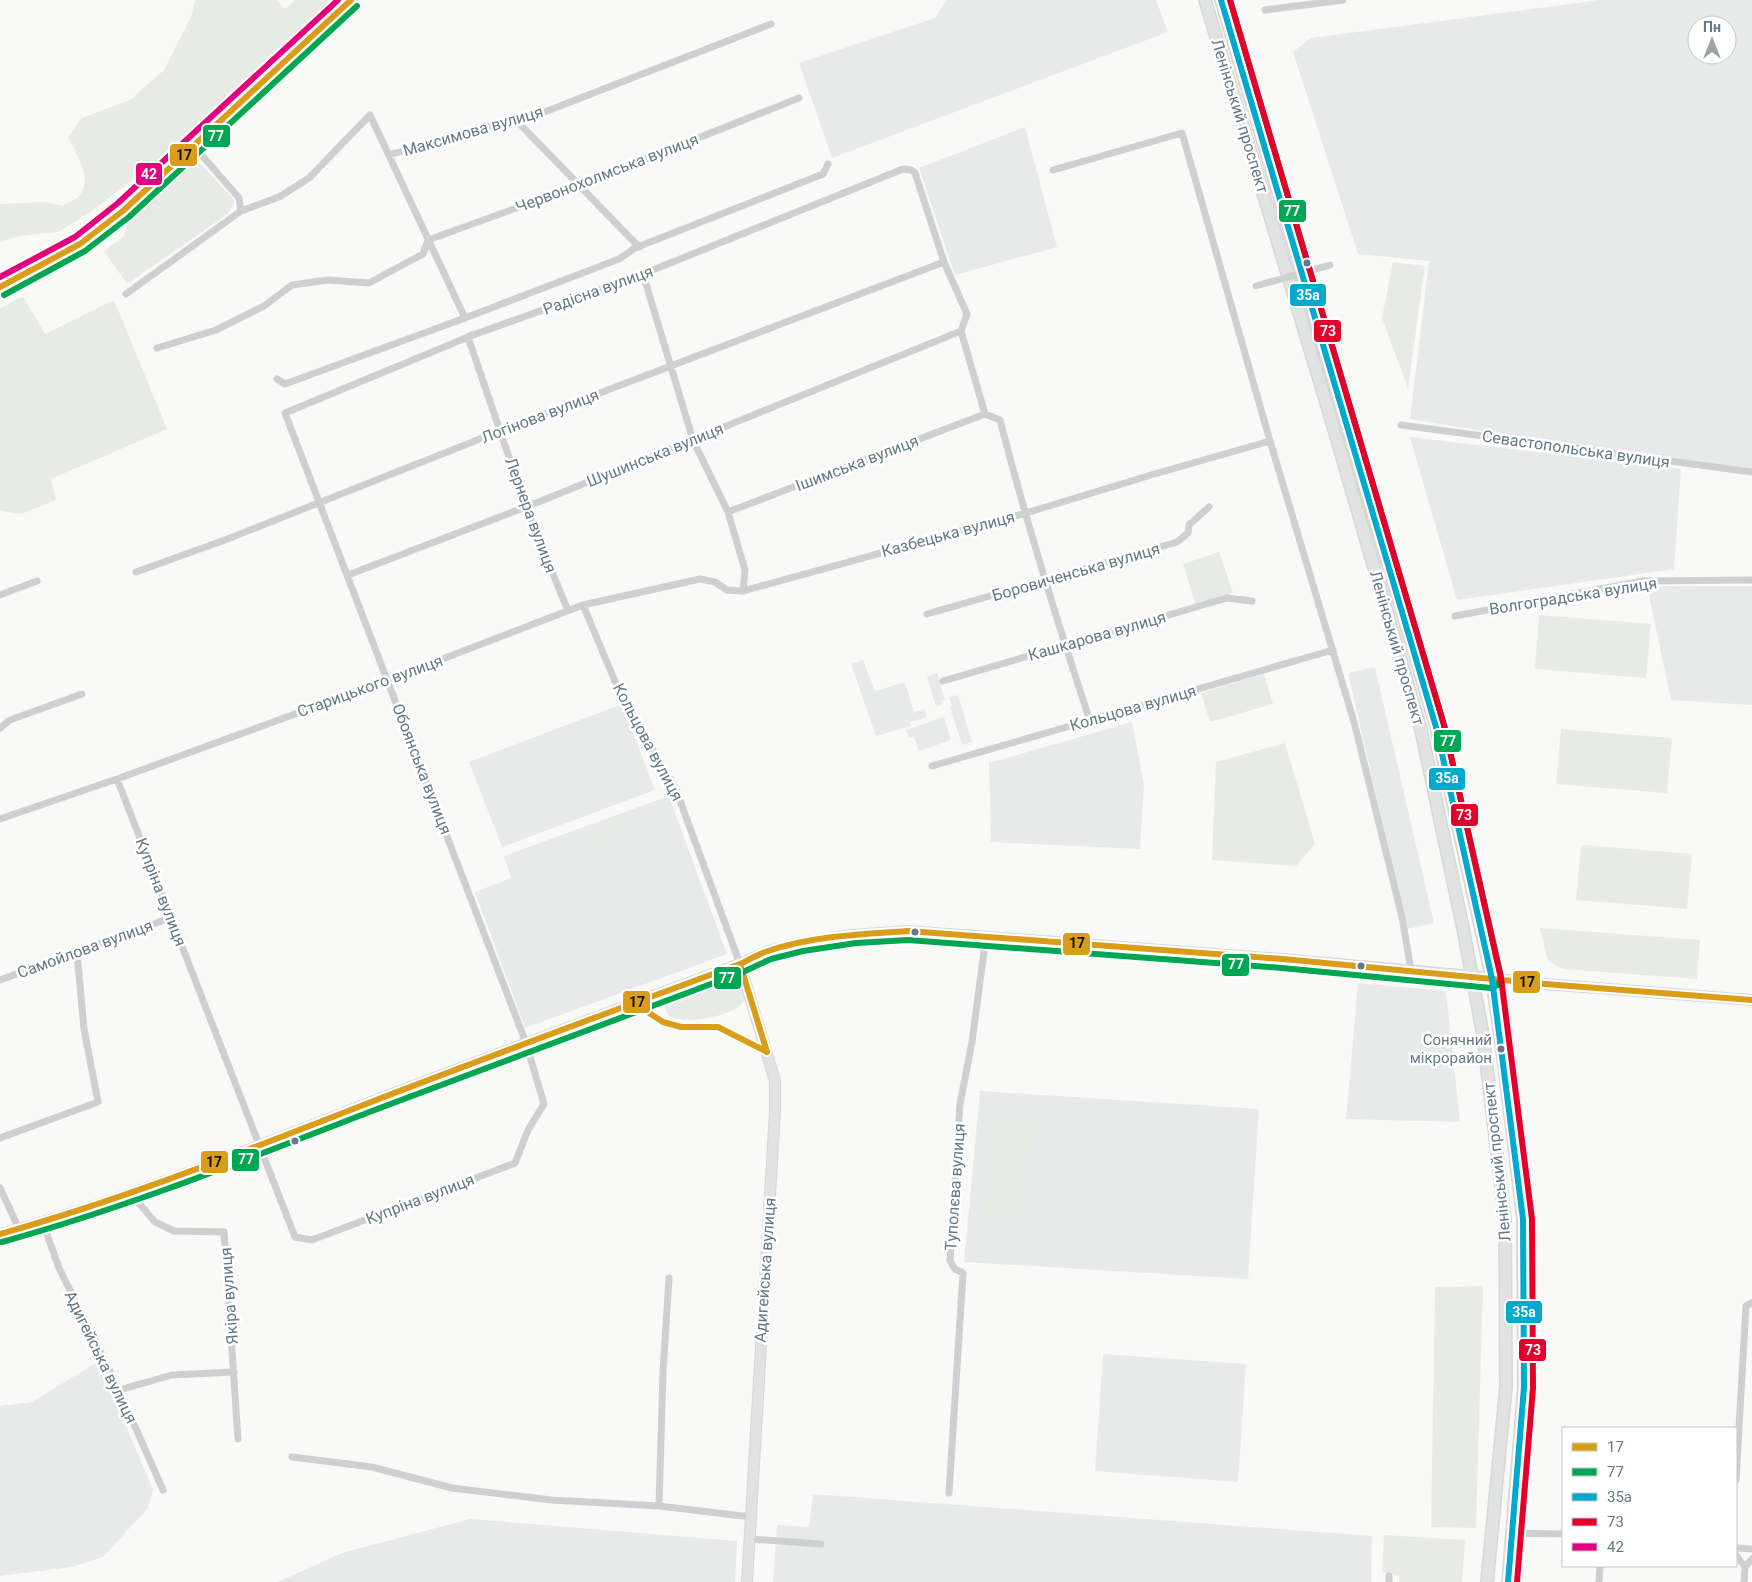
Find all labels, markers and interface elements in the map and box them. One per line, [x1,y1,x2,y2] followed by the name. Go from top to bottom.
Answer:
[1687,15,1737,65] north arrow
[1703,19,1721,35] text: Пн
[1208,37,1273,196] street label: Ленінський проспект
[401,102,545,160] street label: Максимова вулиця
[202,124,231,148] line badge: 77
[208,128,224,144] text: 77
[513,129,701,217] street label: Червонохолмська вулиця
[169,143,198,167] line badge: 17
[176,147,192,163] text: 17
[135,162,163,186] line badge: 42
[141,166,157,182] text: 42
[1278,199,1307,223] line badge: 77
[1284,203,1300,219] text: 77
[1302,258,1312,268] unlabelled marker
[540,261,656,319] street label: Радісна вулиця
[1289,283,1327,307] line badge: 35а
[1296,287,1320,303] text: 35а
[1313,319,1342,343] line badge: 73
[1320,323,1336,339] text: 73
[479,385,601,447] street label: Логінова вулиця
[584,419,726,491] street label: Шушинська вулиця
[1481,426,1671,472] street label: Севастопольська вулиця
[793,431,921,495] street label: Ішимська вулиця
[501,455,561,575] street label: Лернера вулиця
[879,507,1017,561] street label: Казбецька вулиця
[990,539,1162,605] street label: Боровиченська вулиця
[1366,568,1428,728] street label: Ленінський проспект
[1488,573,1658,619] street label: Волгоградська вулиця
[1026,607,1168,665] street label: Кашкарова вулиця
[295,651,445,721] street label: Старицького вулиця
[609,680,687,804] street label: Кольцова вулиця
[1068,681,1198,735] street label: Кольцова вулиця
[388,701,456,837] street label: Обоянська вулиця
[1433,729,1462,753] line badge: 77
[1440,733,1456,749] text: 77
[1428,767,1466,791] line badge: 35а
[1435,770,1459,786] text: 35а
[1450,803,1479,827] line badge: 73
[1456,807,1472,823] text: 73
[132,835,190,949] street label: Купріна вулиця
[15,916,155,982] street label: Самойлова вулиця
[910,927,920,937] unlabelled marker
[1062,932,1091,956] line badge: 17
[1069,935,1085,951] text: 17
[1221,953,1250,977] line badge: 77
[1228,956,1244,972] text: 77
[1356,961,1366,971] unlabelled marker
[713,966,742,990] line badge: 77
[719,970,735,986] text: 77
[1512,970,1541,994] line badge: 17
[1519,974,1535,990] text: 17
[622,990,651,1014] line badge: 17
[629,994,645,1010] text: 17
[1410,1031,1492,1067] place label: Сонячний мікрорайон
[1496,1044,1506,1054] marker: Сонячний мікрорайон
[1479,1081,1515,1243] street label: Ленінський проспект
[941,1123,969,1251] street label: Туполєва вулиця
[290,1136,300,1146] unlabelled marker
[231,1148,260,1172] line badge: 77
[200,1150,229,1174] line badge: 17
[238,1151,254,1167] text: 77
[206,1154,222,1170] text: 17
[363,1170,477,1228] street label: Купріна вулиця
[750,1197,780,1343] street label: Адигейська вулиця
[216,1247,242,1345] street label: Якіра вулиця
[61,1288,141,1426] street label: Адигейська вулиця
[1505,1300,1543,1324] line badge: 35а
[1512,1304,1536,1320] text: 35а
[1518,1338,1547,1362] line badge: 73
[1525,1342,1541,1358] text: 73
[1562,1427,1737,1567] legend
[1607,1438,1624,1456] text: 17
[1607,1463,1624,1481] text: 77
[1607,1488,1632,1506] text: 35а
[1607,1513,1624,1531] text: 73
[1607,1538,1624,1556] text: 42

